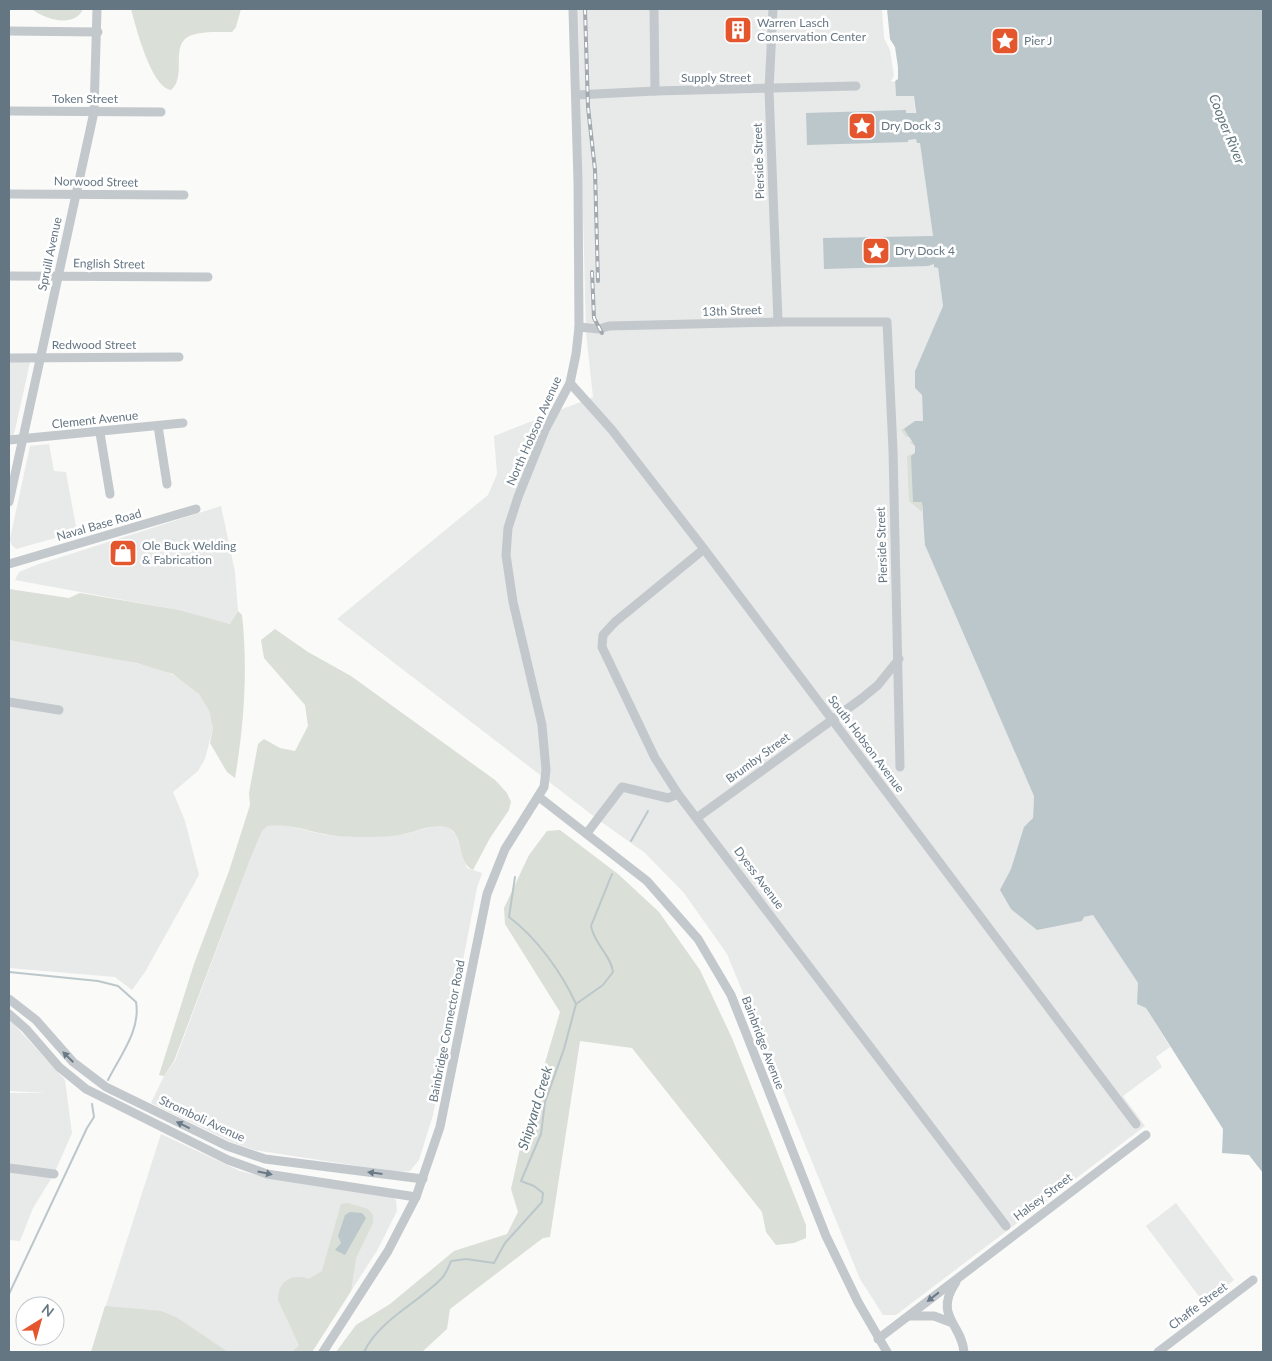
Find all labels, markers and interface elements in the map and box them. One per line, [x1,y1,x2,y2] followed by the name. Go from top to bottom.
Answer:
[723,15,753,45] building icon: Warren Lasch Conservation Center
[757,15,867,44] place label: Warren Lasch Conservation Center
[990,26,1020,56] place icon: Pier J
[1024,33,1052,48] place label: Pier J
[681,70,752,85] street label: Supply Street
[52,91,119,106] street label: Token Street
[1206,91,1249,167] water label: Cooper River
[847,111,877,141] place icon: Dry Dock 3
[881,118,941,133] place label: Dry Dock 3
[750,122,767,200] street label: Pierside Street
[54,173,139,190] street label: Norwood Street
[34,216,65,292] street label: Spruill Avenue
[861,236,891,266] place icon: Dry Dock 4
[895,243,955,258] place label: Dry Dock 4
[73,255,146,272] street label: English Street
[702,302,763,319] street label: 13th Street
[52,337,137,352] street label: Redwood Street
[503,374,564,488] street label: North Hobson Avenue
[51,408,139,431] street label: Clement Avenue
[55,505,143,544] street label: Naval Base Road
[873,506,890,584] street label: Pierside Street
[108,538,138,568] shop icon: Ole Buck Welding & Fabrication
[142,538,236,567] place label: Ole Buck Welding & Fabrication
[825,692,908,795] street label: South Hobson Avenue
[723,729,793,786] street label: Brumby Street
[731,844,788,912] street label: Dyess Avenue
[425,959,468,1103] street label: Bainbridge Connector Road
[739,994,788,1092] street label: Bainbridge Avenue
[62,1051,74,1063] one-way arrow
[514,1063,555,1152] water label: Shipyard Creek
[157,1092,248,1145] street label: Stromboli Avenue
[176,1121,190,1129] one-way arrow
[257,1169,272,1177] one-way arrow
[366,1169,382,1177] one-way arrow
[1010,1169,1076,1224] street label: Halsey Street
[1165,1278,1230,1332] street label: Chaffe Street
[926,1292,940,1302] one-way arrow
[15,1296,65,1346] north arrow
[39,1300,58,1320] text: N

